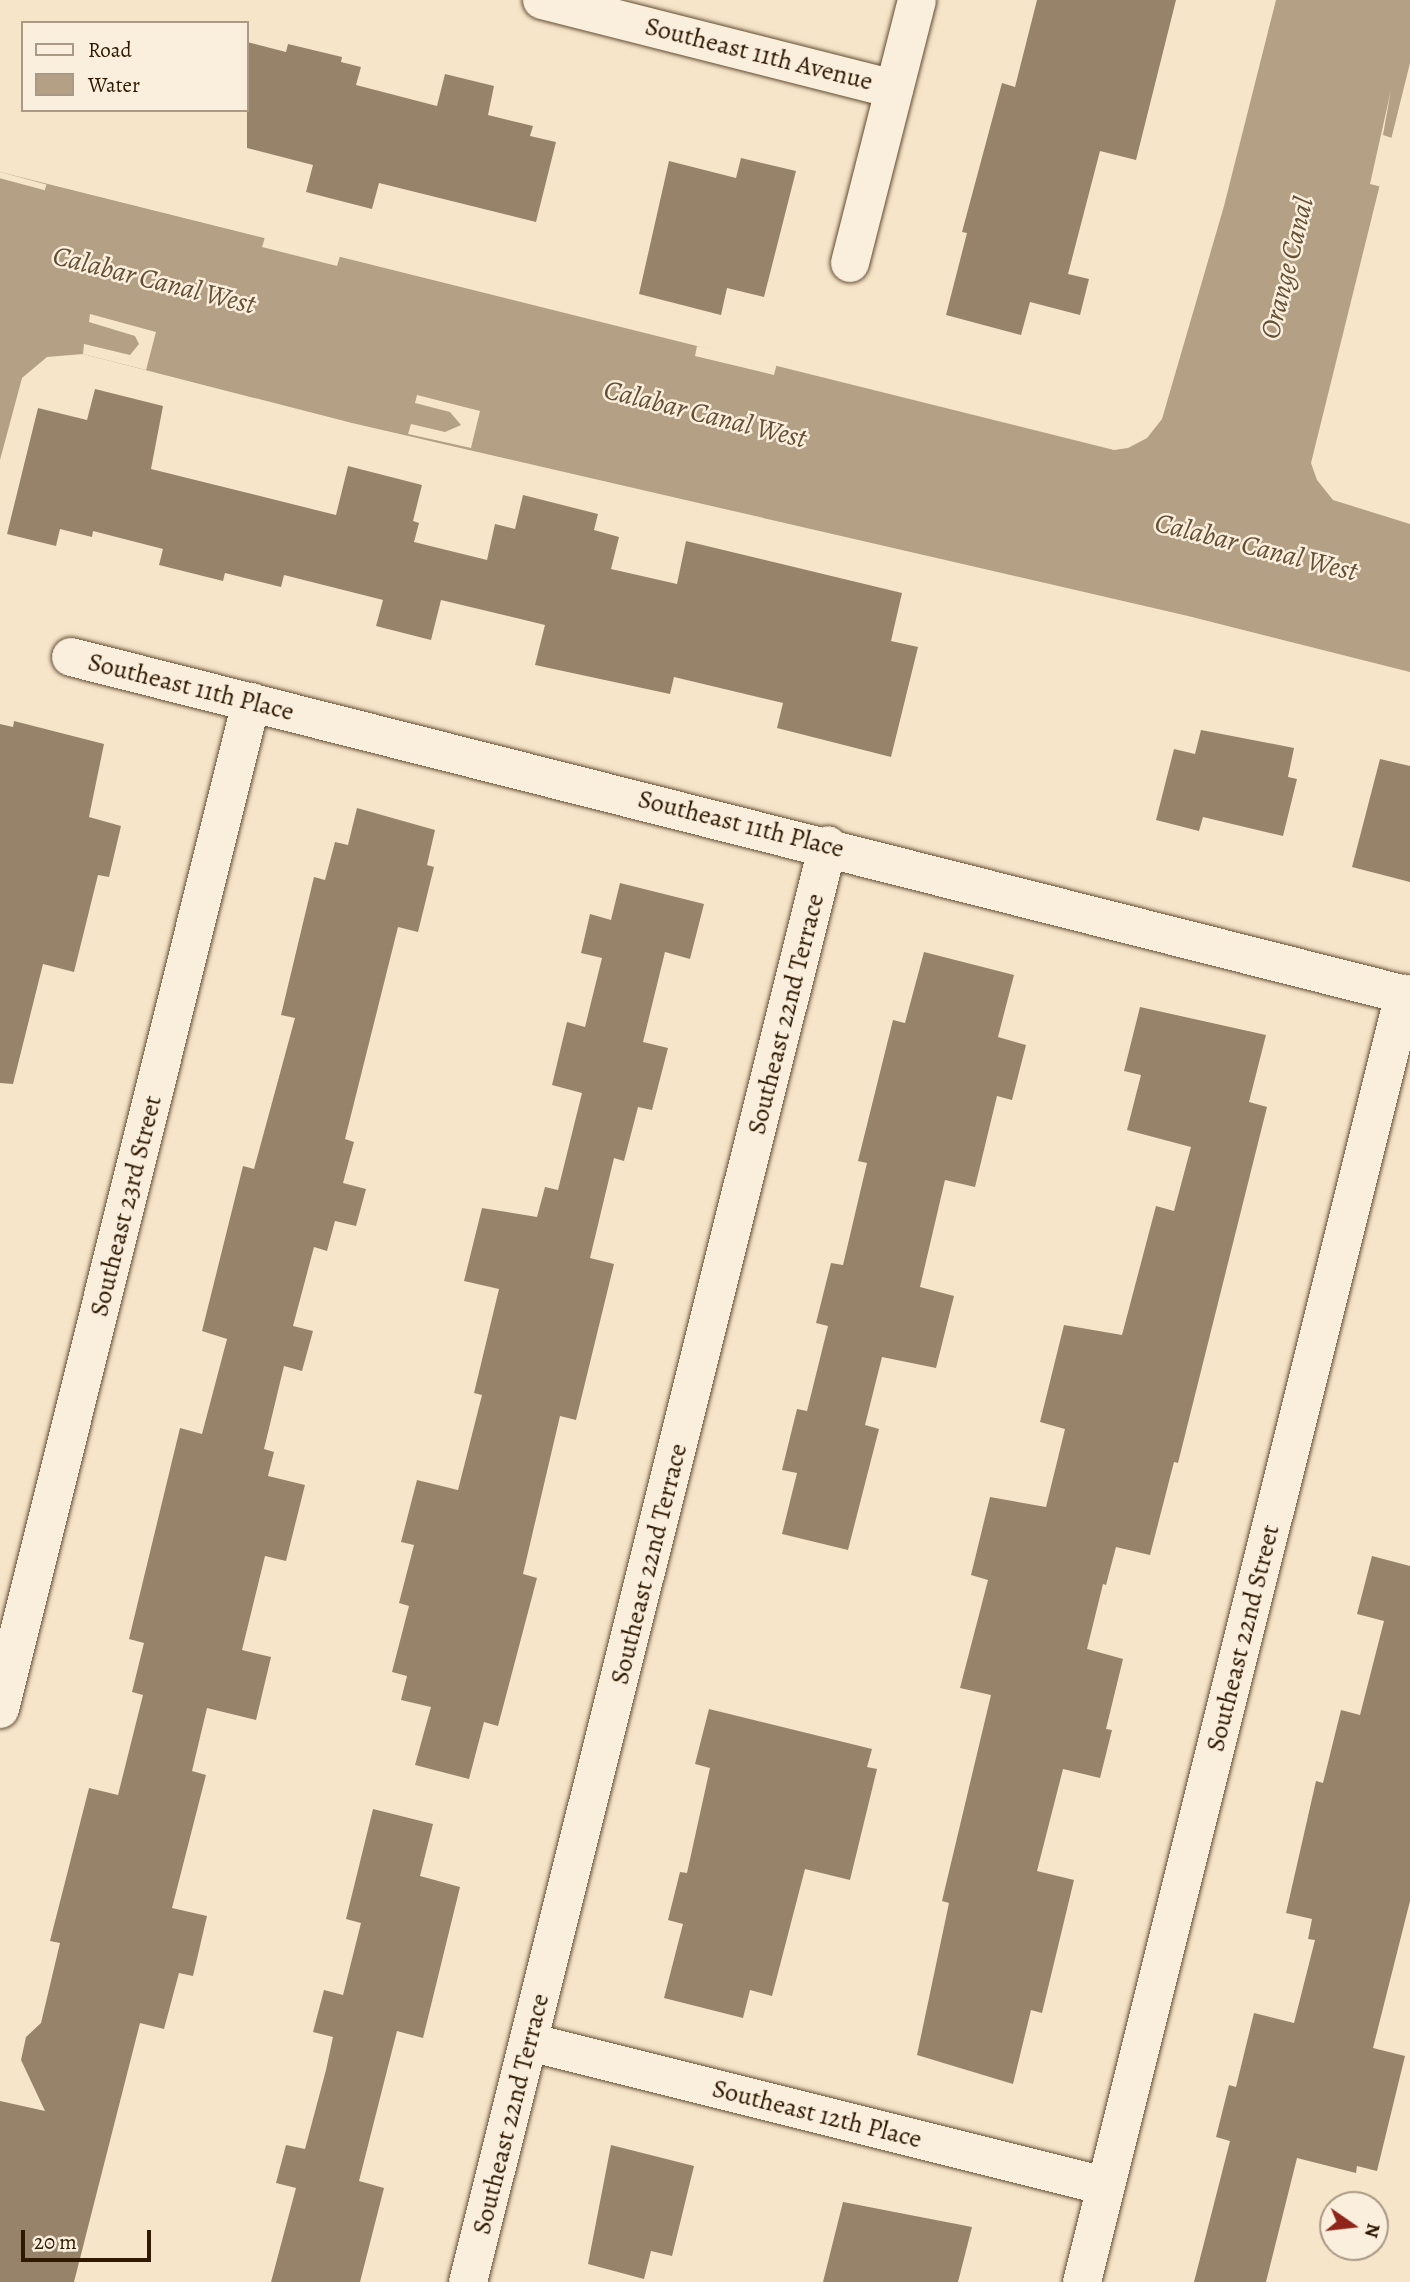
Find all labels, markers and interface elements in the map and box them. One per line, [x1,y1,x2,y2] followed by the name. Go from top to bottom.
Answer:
[642,11,876,97] street label: Southeast 11th Avenue
[21,21,248,112] legend
[88,36,132,64] text: Road
[88,71,140,99] text: Water
[1253,194,1321,342] water label: Orange Canal
[49,239,259,321] water label: Calabar Canal West
[600,373,810,455] water label: Calabar Canal West
[1151,506,1361,588] water label: Calabar Canal West
[85,646,297,728] street label: Southeast 11th Place
[635,783,847,865] street label: Southeast 11th Place
[741,890,831,1138] street label: Southeast 22nd Terrace
[83,1092,169,1320] street label: Southeast 23rd Street
[604,1440,694,1688] street label: Southeast 22nd Terrace
[1200,1521,1286,1755] street label: Southeast 22nd Street
[466,1990,556,2238] street label: Southeast 22nd Terrace
[709,2073,925,2155] street label: Southeast 12th Place
[1319,2191,1389,2261] north arrow
[24,2216,154,2260] scale bar
[1358,2221,1387,2240] text: N
[34,2228,77,2256] text: 20 m

